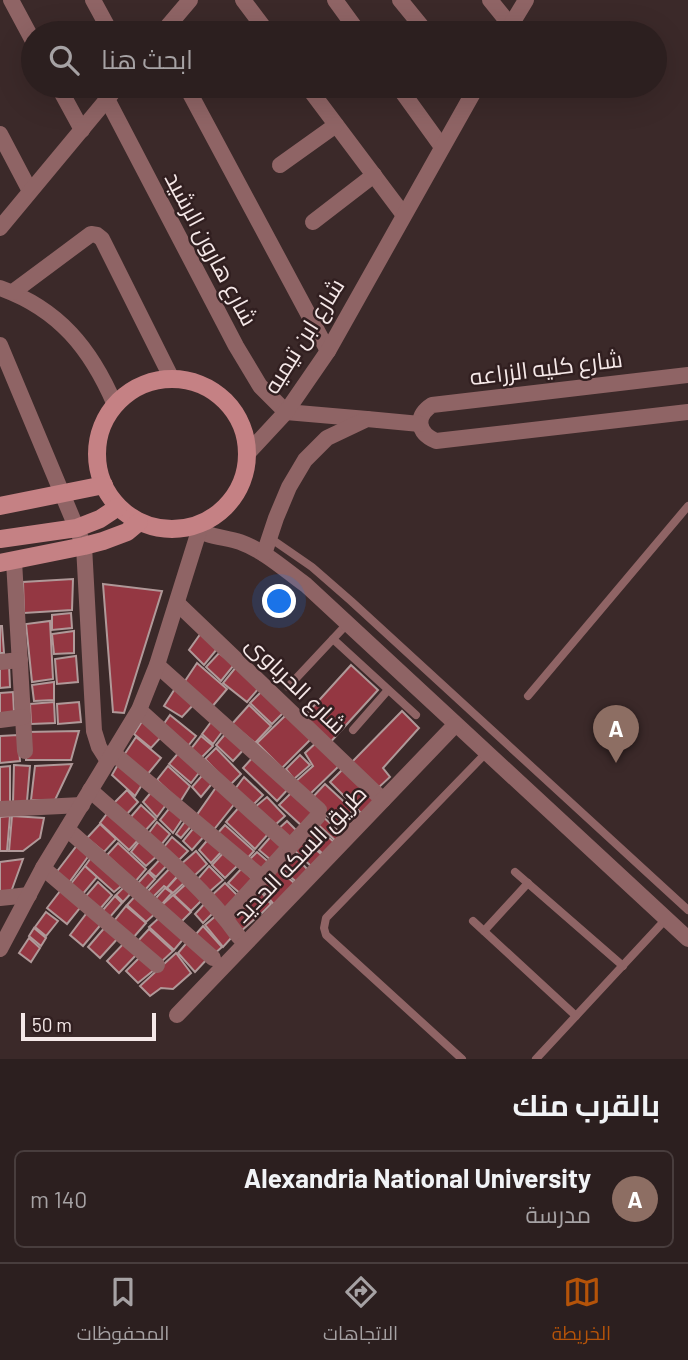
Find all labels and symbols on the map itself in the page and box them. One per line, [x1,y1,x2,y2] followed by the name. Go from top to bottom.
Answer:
[157,167,264,332] street label: شارع هارون الرشيد
[257,273,352,400] street label: شارع ابن تيميه
[468,344,624,393] street label: شارع كليه الزراعه
[262,584,296,618] your location
[239,630,353,741] street label: شارع الحرباوى
[593,705,639,763] pin: A
[227,779,372,928] street label: طريق السكه الحديد
[21,1010,156,1042] scale bar

